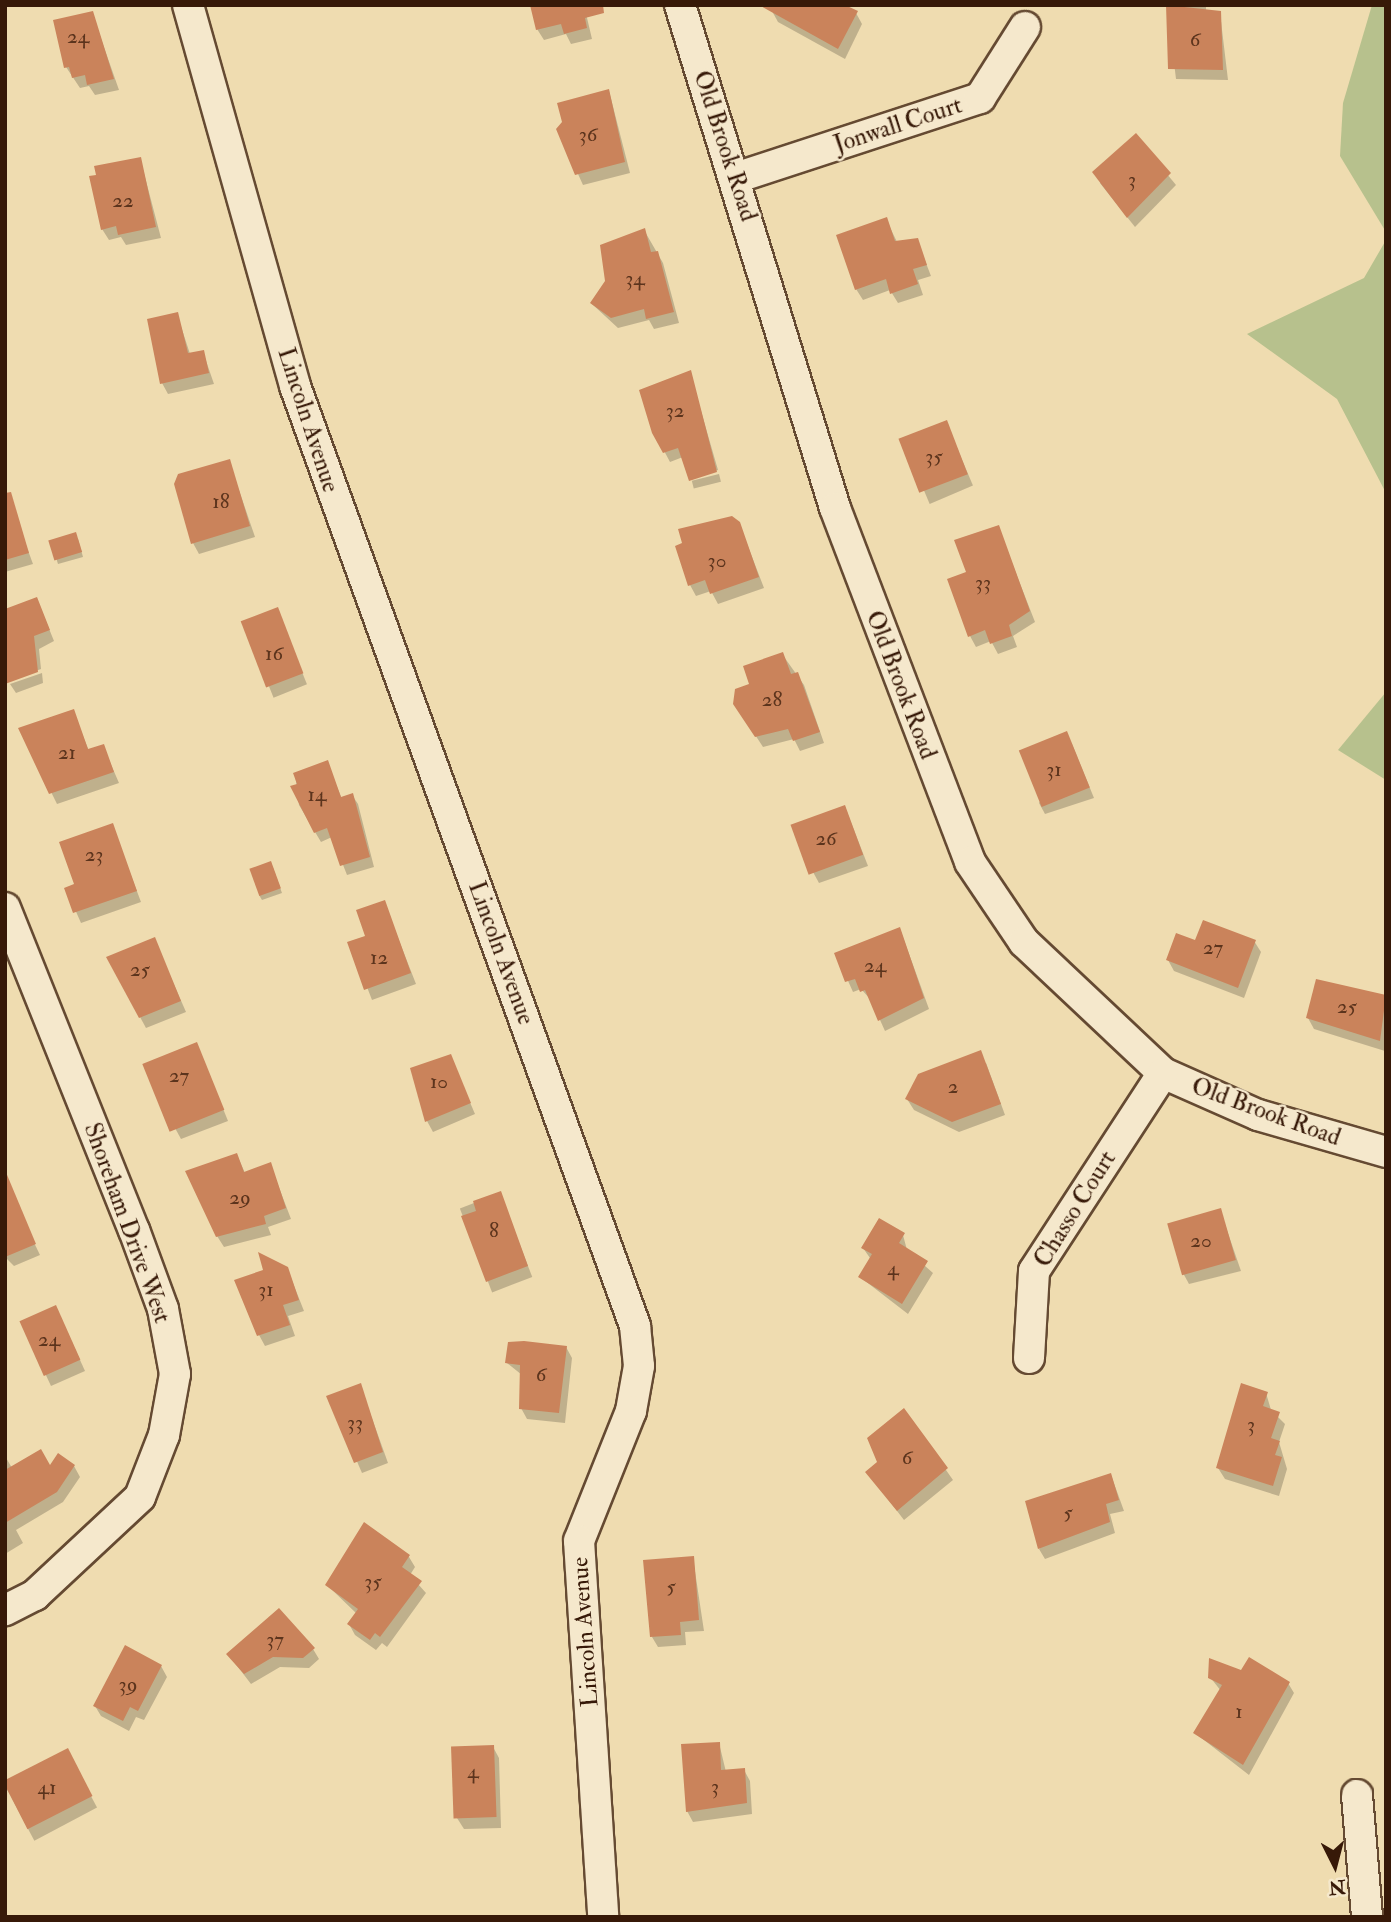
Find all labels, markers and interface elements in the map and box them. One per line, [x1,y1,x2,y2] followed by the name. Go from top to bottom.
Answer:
[67,24,89,50] house number: 24
[1190,27,1200,53] house number: 6
[687,67,763,225] street label: Old Brook Road
[830,91,966,159] street label: Jonwall Court
[579,122,597,148] house number: 36
[1128,167,1136,193] house number: 3
[112,188,134,214] house number: 22
[625,266,645,292] house number: 34
[271,344,345,496] street label: Lincoln Avenue
[666,398,684,424] house number: 32
[925,444,943,470] house number: 35
[212,489,230,515] house number: 18
[708,548,726,574] house number: 30
[975,570,991,596] house number: 33
[860,607,942,763] street label: Old Brook Road
[265,641,283,667] house number: 16
[762,687,782,713] house number: 28
[58,740,76,766] house number: 21
[1046,757,1062,783] house number: 31
[308,782,326,808] house number: 14
[815,826,837,852] house number: 26
[85,842,103,868] house number: 23
[462,878,540,1028] street label: Lincoln Avenue
[1203,935,1223,961] house number: 27
[370,945,388,971] house number: 12
[864,953,886,979] house number: 24
[130,957,150,983] house number: 25
[1337,994,1357,1020] house number: 25
[169,1063,189,1089] house number: 27
[430,1069,448,1095] house number: 10
[1188,1072,1344,1152] street label: Old Brook Road
[948,1074,958,1100] house number: 2
[77,1119,177,1327] street label: Shoreham Drive West
[1028,1146,1122,1272] street label: Chasso Court
[229,1185,251,1211] house number: 29
[489,1218,499,1244] house number: 8
[1190,1228,1212,1254] house number: 20
[887,1256,899,1282] house number: 4
[258,1277,274,1303] house number: 31
[38,1327,60,1353] house number: 24
[536,1362,546,1388] house number: 6
[347,1410,363,1436] house number: 33
[1247,1412,1255,1438] house number: 3
[902,1445,912,1471] house number: 6
[1063,1500,1073,1526] house number: 5
[565,1556,605,1708] street label: Lincoln Avenue
[364,1569,382,1595] house number: 35
[666,1574,676,1600] house number: 5
[266,1627,284,1653] house number: 37
[119,1672,137,1698] house number: 39
[1235,1699,1243,1725] house number: 1
[467,1759,479,1785] house number: 4
[711,1774,719,1800] house number: 3
[38,1775,56,1801] house number: 41
[1300,1831,1370,1901] north arrow
[1327,1874,1347,1900] text: N

